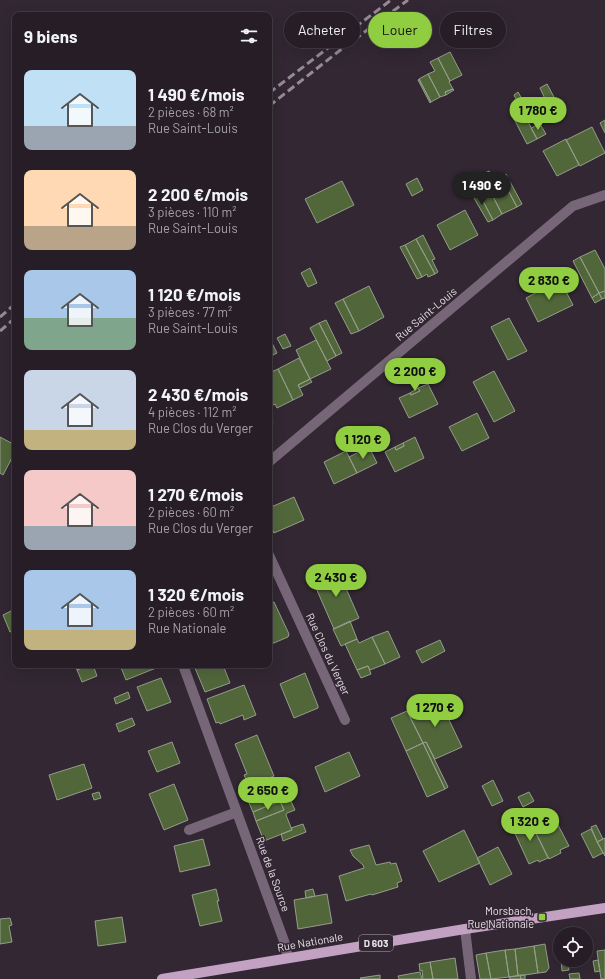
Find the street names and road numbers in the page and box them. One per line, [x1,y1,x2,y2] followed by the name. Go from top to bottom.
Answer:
[392,284,459,343] street label: Rue Saint-Louis
[304,611,353,697] street label: Rue Clos du Verger
[254,835,293,913] street label: Rue de la Source
[276,929,344,954] street label: Rue Nationale
[359,935,393,951] road number: D 603

